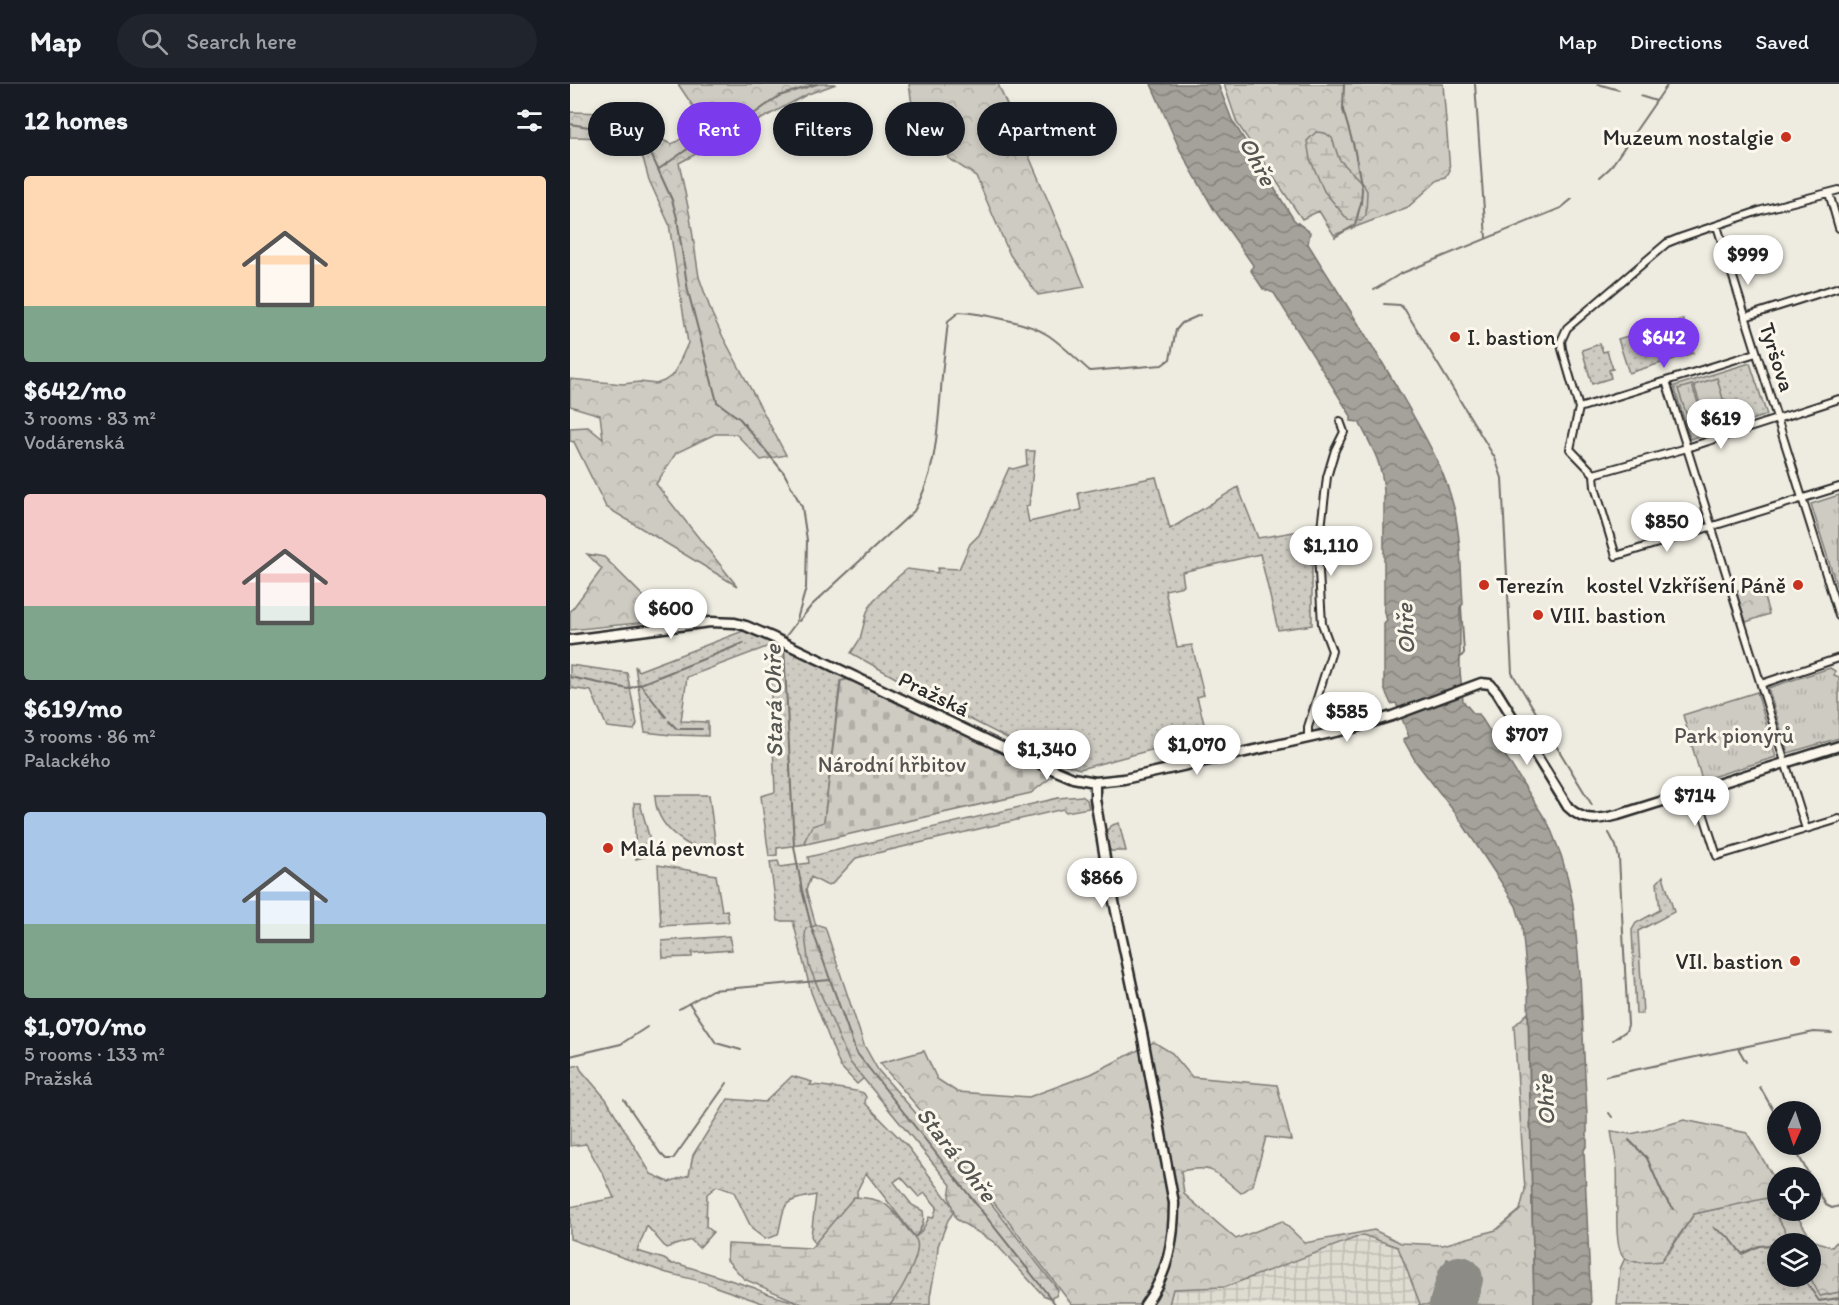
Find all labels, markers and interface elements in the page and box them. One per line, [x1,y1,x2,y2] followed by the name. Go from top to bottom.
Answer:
[117,14,537,68] search box
[30,24,81,58] text: Map
[138,25,171,58] icon: search
[186,28,297,55] text: Search here
[1559,29,1597,54] text: Map
[1630,29,1722,54] text: Directions
[1755,29,1809,54] text: Saved
[588,102,665,156] chip: Buy
[677,102,761,156] chip: Rent
[773,102,873,156] chip: Filters
[885,102,965,156] chip: New
[977,102,1117,156] chip: Apartment
[24,104,128,136] text: 12 homes
[513,104,546,137] icon: filters
[1603,124,1774,151] place label: Muzeum nostalgie
[1779,130,1793,144] marker: Muzeum nostalgie
[1233,132,1284,192] water label: Ohře
[231,215,339,323] icon: home
[1712,235,1784,286] pin: $999
[1727,242,1769,266] text: $999
[1628,318,1700,369] pin: $642
[1753,319,1801,395] street label: Tyršova
[1467,324,1556,351] place label: I. bastion
[1642,325,1686,349] text: $642
[1448,330,1462,344] marker: I. bastion
[24,374,126,406] text: $642/mo
[1685,399,1757,450] pin: $619
[24,406,156,430] text: 3 rooms · 83 m²
[1701,406,1741,430] text: $619
[24,430,125,454] text: Vodárenská
[1631,502,1703,553] pin: $850
[1645,509,1689,533] text: $850
[1282,526,1380,577] pin: $1,110
[231,533,339,641] icon: home
[1303,533,1359,557] text: $1,110
[1496,572,1564,599] place label: Terezín
[1586,572,1786,599] place label: kostel Vzkříšení Páně
[1477,578,1491,592] marker: Terezín
[1791,578,1805,592] marker: kostel Vzkříšení Páně
[635,589,707,640] pin: $600
[648,596,694,620] text: $600
[1389,601,1421,655] water label: Ohře
[1550,602,1666,629] place label: VIII. bastion
[1531,608,1545,622] marker: VIII. bastion
[757,643,788,758] water label: Stará Ohře
[894,665,974,723] street label: Pražská
[24,692,123,724] text: $619/mo
[1311,692,1383,743] pin: $585
[1326,699,1368,723] text: $585
[1491,715,1563,766] pin: $707
[1506,722,1548,746] text: $707
[1674,722,1794,749] park label: Park pionýrů
[24,724,156,748] text: 3 rooms · 86 m²
[1148,725,1246,776] pin: $1,070
[998,730,1096,781] pin: $1,340
[1168,732,1226,756] text: $1,070
[1017,737,1077,761] text: $1,340
[24,748,111,772] text: Palackého
[818,751,966,778] park label: Národní hřbitov
[1659,776,1731,827] pin: $714
[1674,783,1716,807] text: $714
[620,835,745,862] place label: Malá pevnost
[601,841,615,855] marker: Malá pevnost
[231,851,339,959] icon: home
[1066,858,1138,909] pin: $866
[1081,865,1123,889] text: $866
[1676,948,1784,975] place label: VII. bastion
[1788,954,1802,968] marker: VII. bastion
[24,1010,146,1042] text: $1,070/mo
[24,1042,165,1066] text: 5 rooms · 133 m²
[24,1066,93,1090] text: Pražská
[1529,1072,1561,1126] water label: Ohře
[911,1101,1004,1209] water label: Stará Ohře
[1767,1101,1821,1155] north arrow
[1767,1101,1821,1287] map controls
[1767,1167,1821,1221] button: locate
[1767,1233,1821,1287] button: layers

